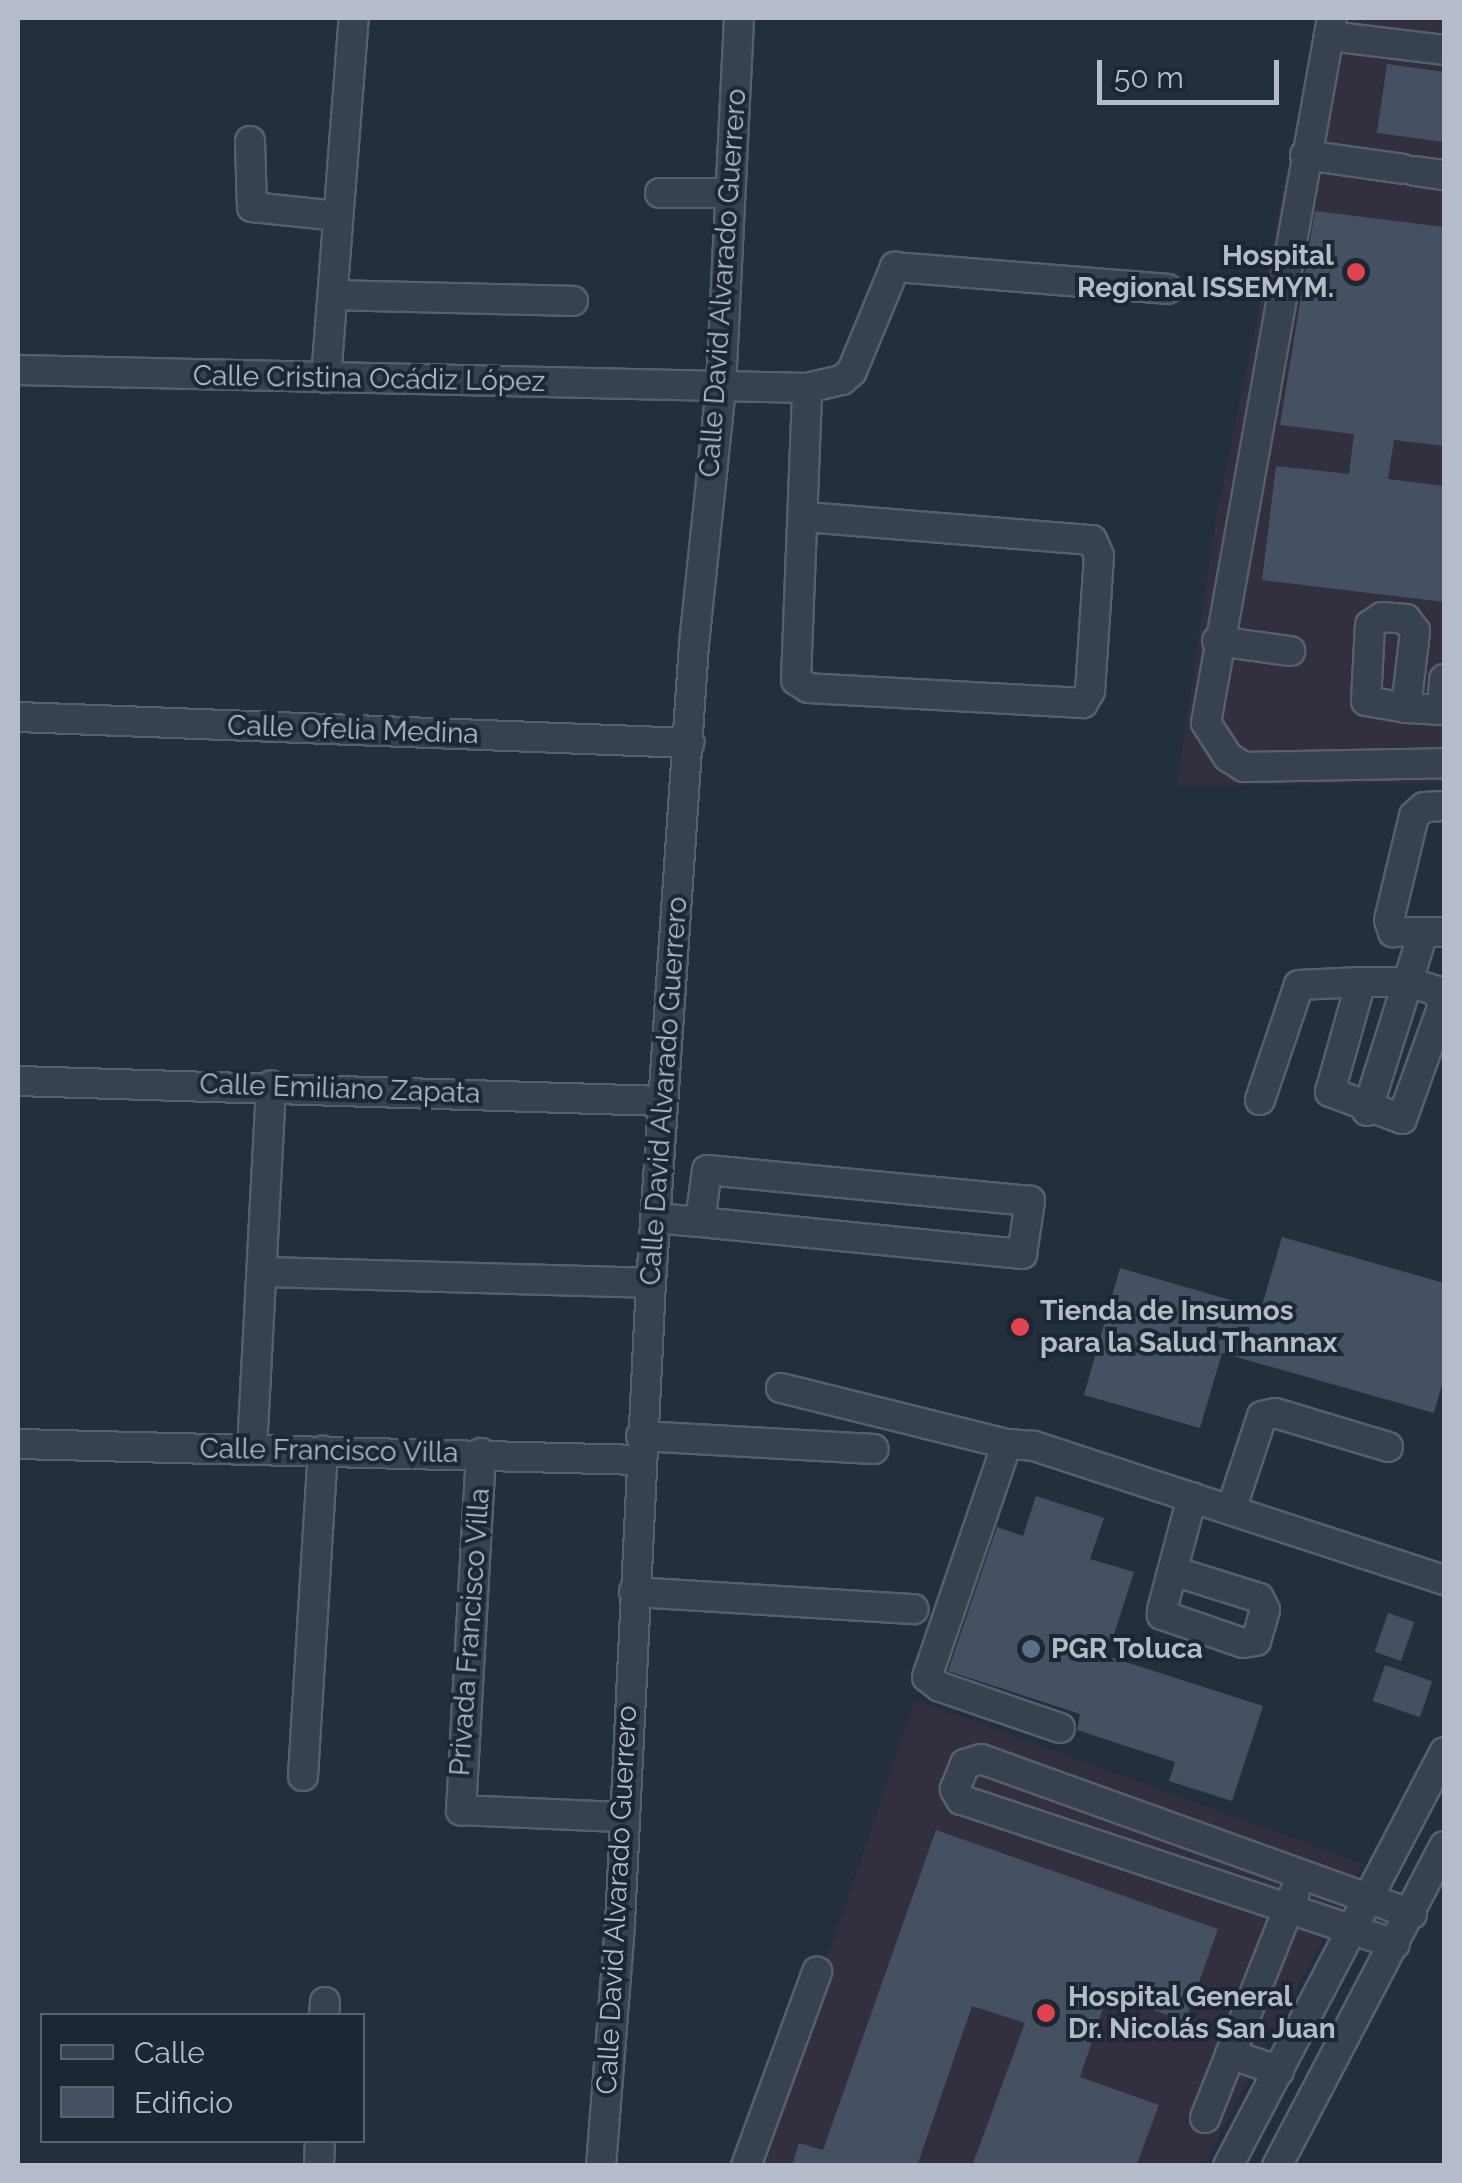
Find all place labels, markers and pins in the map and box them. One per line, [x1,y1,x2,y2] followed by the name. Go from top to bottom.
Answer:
[1076,239,1334,305] place label: Hospital Regional ISSEMYM.
[1343,259,1369,285] marker: Hospital Regional ISSEMYM.
[1040,1294,1338,1360] place label: Tienda de Insumos para la Salud Thannax
[1009,1316,1031,1338] marker: Tienda de Insumos para la Salud Thannax
[1051,1632,1204,1666] place label: PGR Toluca
[1020,1638,1042,1660] marker: PGR Toluca
[1068,1980,1336,2046] place label: Hospital General Dr. Nicolás San Juan
[1033,2000,1059,2026] marker: Hospital General Dr. Nicolás San Juan

